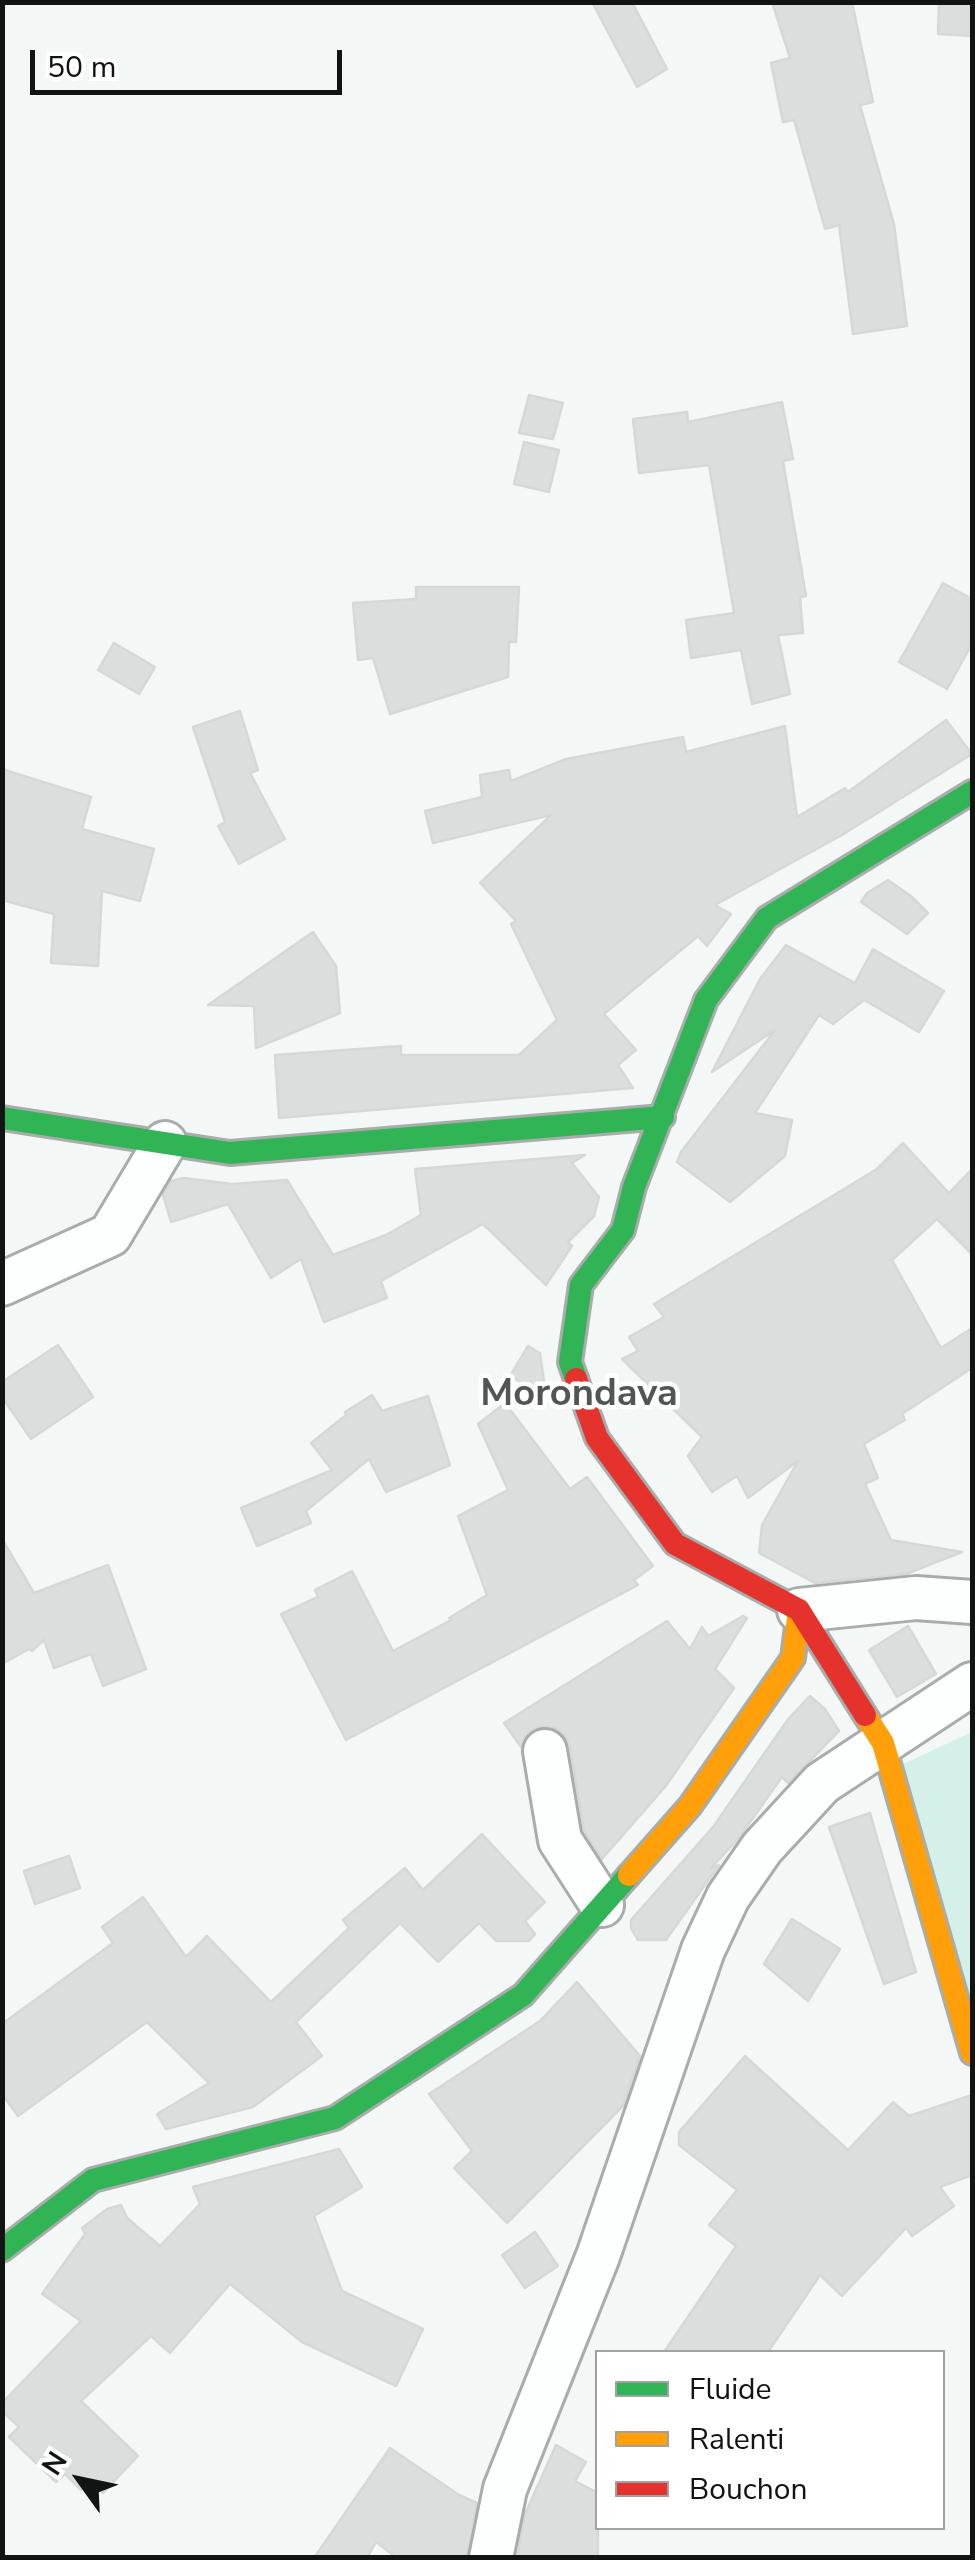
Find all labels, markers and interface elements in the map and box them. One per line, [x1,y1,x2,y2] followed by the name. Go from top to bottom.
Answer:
[35,30,348,92] scale bar
[47,47,116,88] text: 50 m
[480,1373,678,1419] district label: Morondava
[595,2350,945,2530] legend
[689,2369,772,2410] text: Fluide
[689,2419,784,2460] text: Ralenti
[30,2430,130,2530] north arrow
[33,2445,76,2483] text: N
[689,2469,807,2510] text: Bouchon

